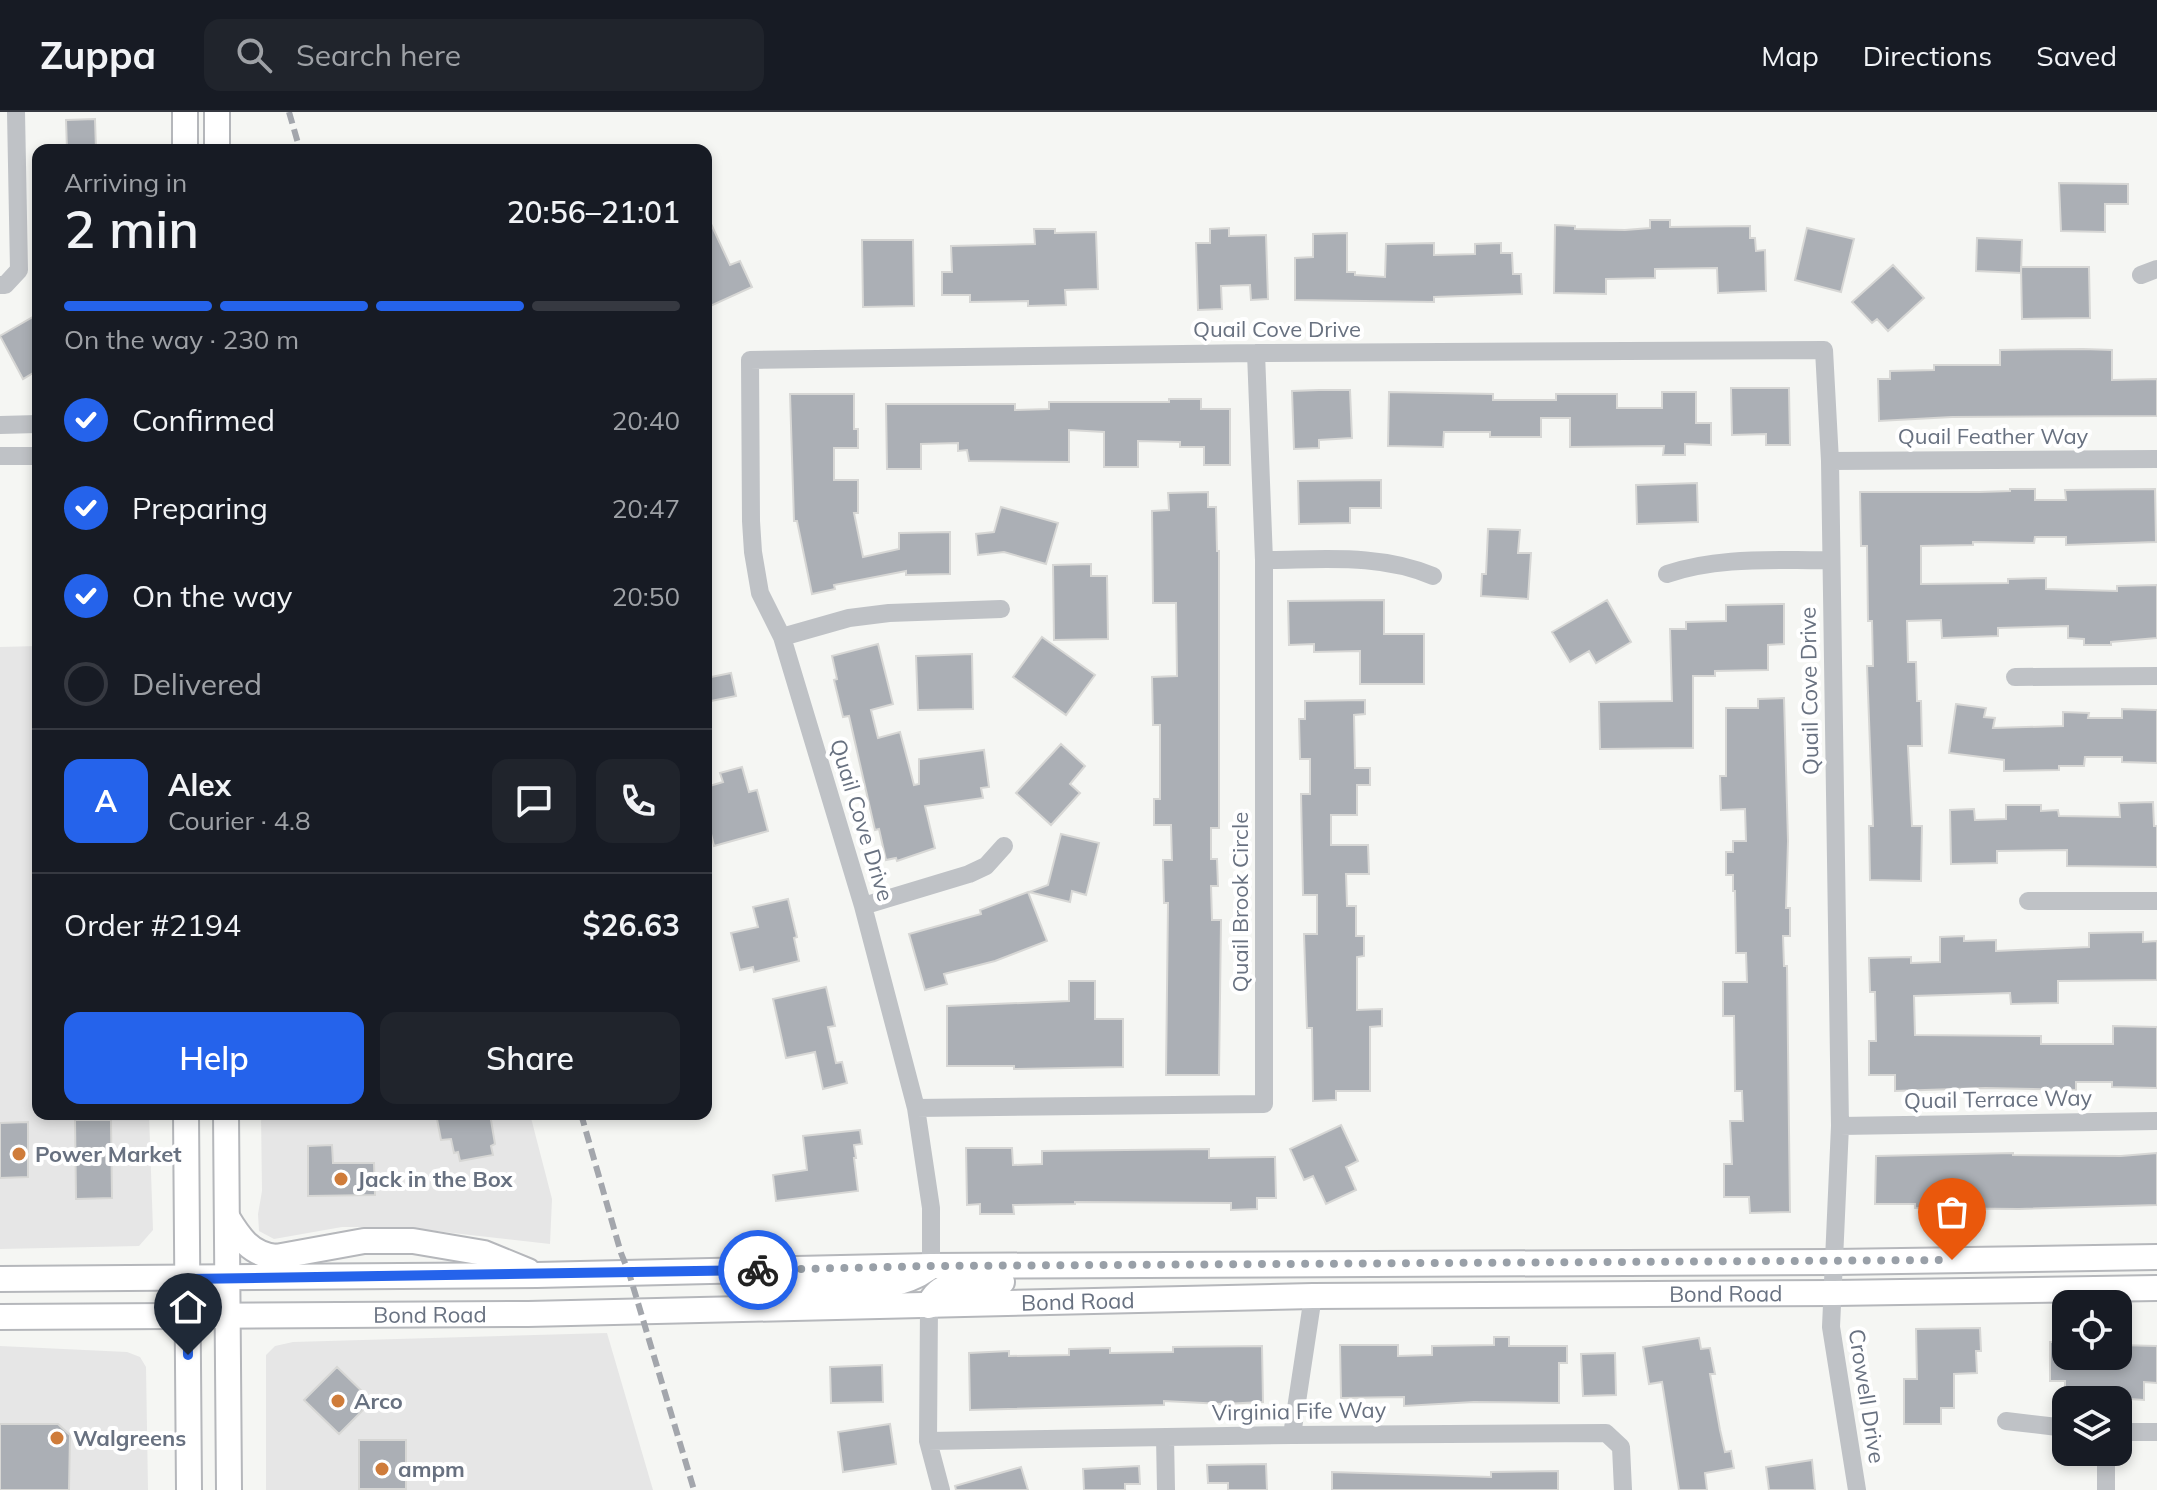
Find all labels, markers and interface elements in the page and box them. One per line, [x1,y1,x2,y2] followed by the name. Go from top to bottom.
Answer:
[204,19,764,91] search box
[40,31,156,79] text: Zuppa
[232,33,276,77] icon: search
[296,36,461,74] text: Search here
[1761,38,1819,73] text: Map
[1863,38,1992,73] text: Directions
[2036,38,2117,73] text: Saved
[64,166,187,199] text: Arriving in
[507,193,680,231] text: 20:56–21:01
[64,196,199,261] text: 2 min
[1193,315,1361,343] street label: Quail Cove Drive
[64,323,299,356] text: On the way · 230 m
[64,398,108,442] icon: check
[132,401,275,439] text: Confirmed
[612,404,680,437] text: 20:40
[1898,422,2089,450] street label: Quail Feather Way
[64,486,108,530] icon: check
[132,489,268,527] text: Preparing
[612,492,680,525] text: 20:47
[64,574,108,618] icon: check
[132,577,292,615] text: On the way
[612,580,680,613] text: 20:50
[1794,607,1824,775] street label: Quail Cove Drive
[132,665,262,703] text: Delivered
[824,736,900,904] street label: Quail Cove Drive
[492,759,576,843] button: chat
[596,759,680,843] button: phone
[168,766,231,804] text: Alex
[95,782,117,820] text: A
[168,804,311,837] text: Courier · 4.8
[1226,812,1254,992] street label: Quail Brook Circle
[64,906,241,944] text: Order #2194
[583,906,680,944] text: $26.63
[64,1012,364,1104] button: Help
[380,1012,680,1104] button: Share
[1904,1083,2093,1115] street label: Quail Terrace Way
[35,1140,182,1168] place label: Power Market
[10,1145,28,1163] marker: Power Market
[357,1165,514,1193] place label: Jack in the Box
[332,1170,350,1188] marker: Jack in the Box
[1918,1178,1986,1260] pin
[1930,1190,1974,1234] icon: bag
[718,1230,798,1310] courier
[736,1248,780,1292] icon: bike
[154,1273,222,1355] pin
[1669,1279,1783,1308] street label: Bond Road
[166,1285,210,1329] icon: home
[1021,1286,1135,1317] street label: Bond Road
[2052,1290,2132,1466] map controls
[2052,1290,2132,1370] button: locate
[373,1300,487,1329] street label: Bond Road
[1843,1327,1891,1465] street label: Crowell Drive
[2052,1386,2132,1466] button: layers
[354,1387,403,1415] place label: Arco
[329,1392,347,1410] marker: Arco
[1212,1395,1387,1427] street label: Virginia Fife Way
[73,1424,186,1452] place label: Walgreens
[48,1429,66,1447] marker: Walgreens
[398,1455,465,1483] place label: ampm
[373,1460,391,1478] marker: ampm

